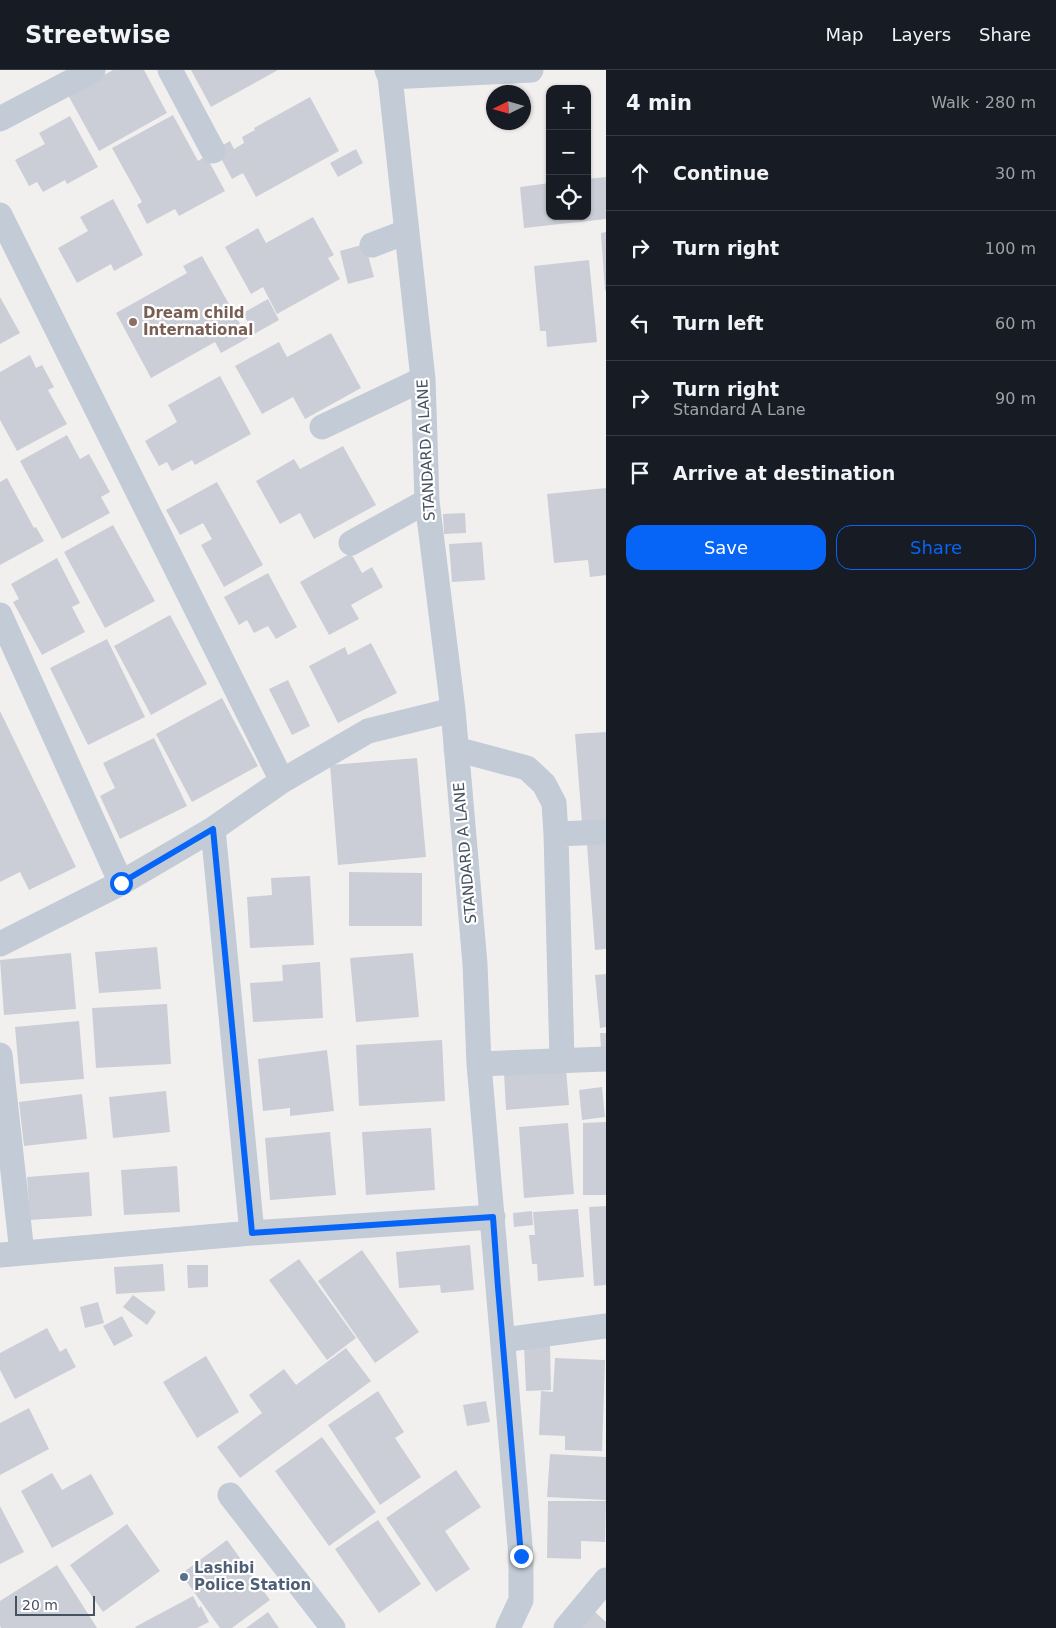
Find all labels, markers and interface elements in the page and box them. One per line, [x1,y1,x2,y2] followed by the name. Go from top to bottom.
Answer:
[25,21,171,49] text: Streetwise
[825,24,863,45] text: Map
[891,24,951,45] text: Layers
[979,24,1031,45] text: Share
[486,85,531,130] north arrow
[546,85,591,220] map controls
[546,85,591,130] button: +
[626,91,692,115] text: 4 min
[931,93,1036,112] text: Walk · 280 m
[546,130,591,175] button: −
[626,159,654,187] icon: ahead
[673,162,769,184] text: Continue
[995,164,1036,183] text: 30 m
[546,175,591,220] button: locate
[626,234,654,262] icon: right
[673,237,779,259] text: Turn right
[985,239,1036,258] text: 100 m
[143,304,253,339] place label: Dream child International
[626,309,654,337] icon: left
[673,312,764,334] text: Turn left
[995,314,1036,333] text: 60 m
[127,316,139,328] marker: Dream child International
[673,378,779,400] text: Turn right
[413,379,439,521] street label: STANDARD A LANE
[626,384,654,412] icon: right
[995,389,1036,408] text: 90 m
[673,400,806,419] text: Standard A Lane
[626,459,654,487] icon: arrive
[673,462,895,484] text: Arrive at destination
[626,525,826,570] button: Save
[836,525,1036,570] button: Share
[450,781,480,925] street label: STANDARD A LANE
[110,872,133,895] route start
[510,1545,533,1568] route end
[194,1559,311,1594] place label: Lashibi Police Station
[178,1571,190,1583] marker: Lashibi Police Station
[15,1593,95,1616] scale bar
[22,1597,58,1613] text: 20 m

